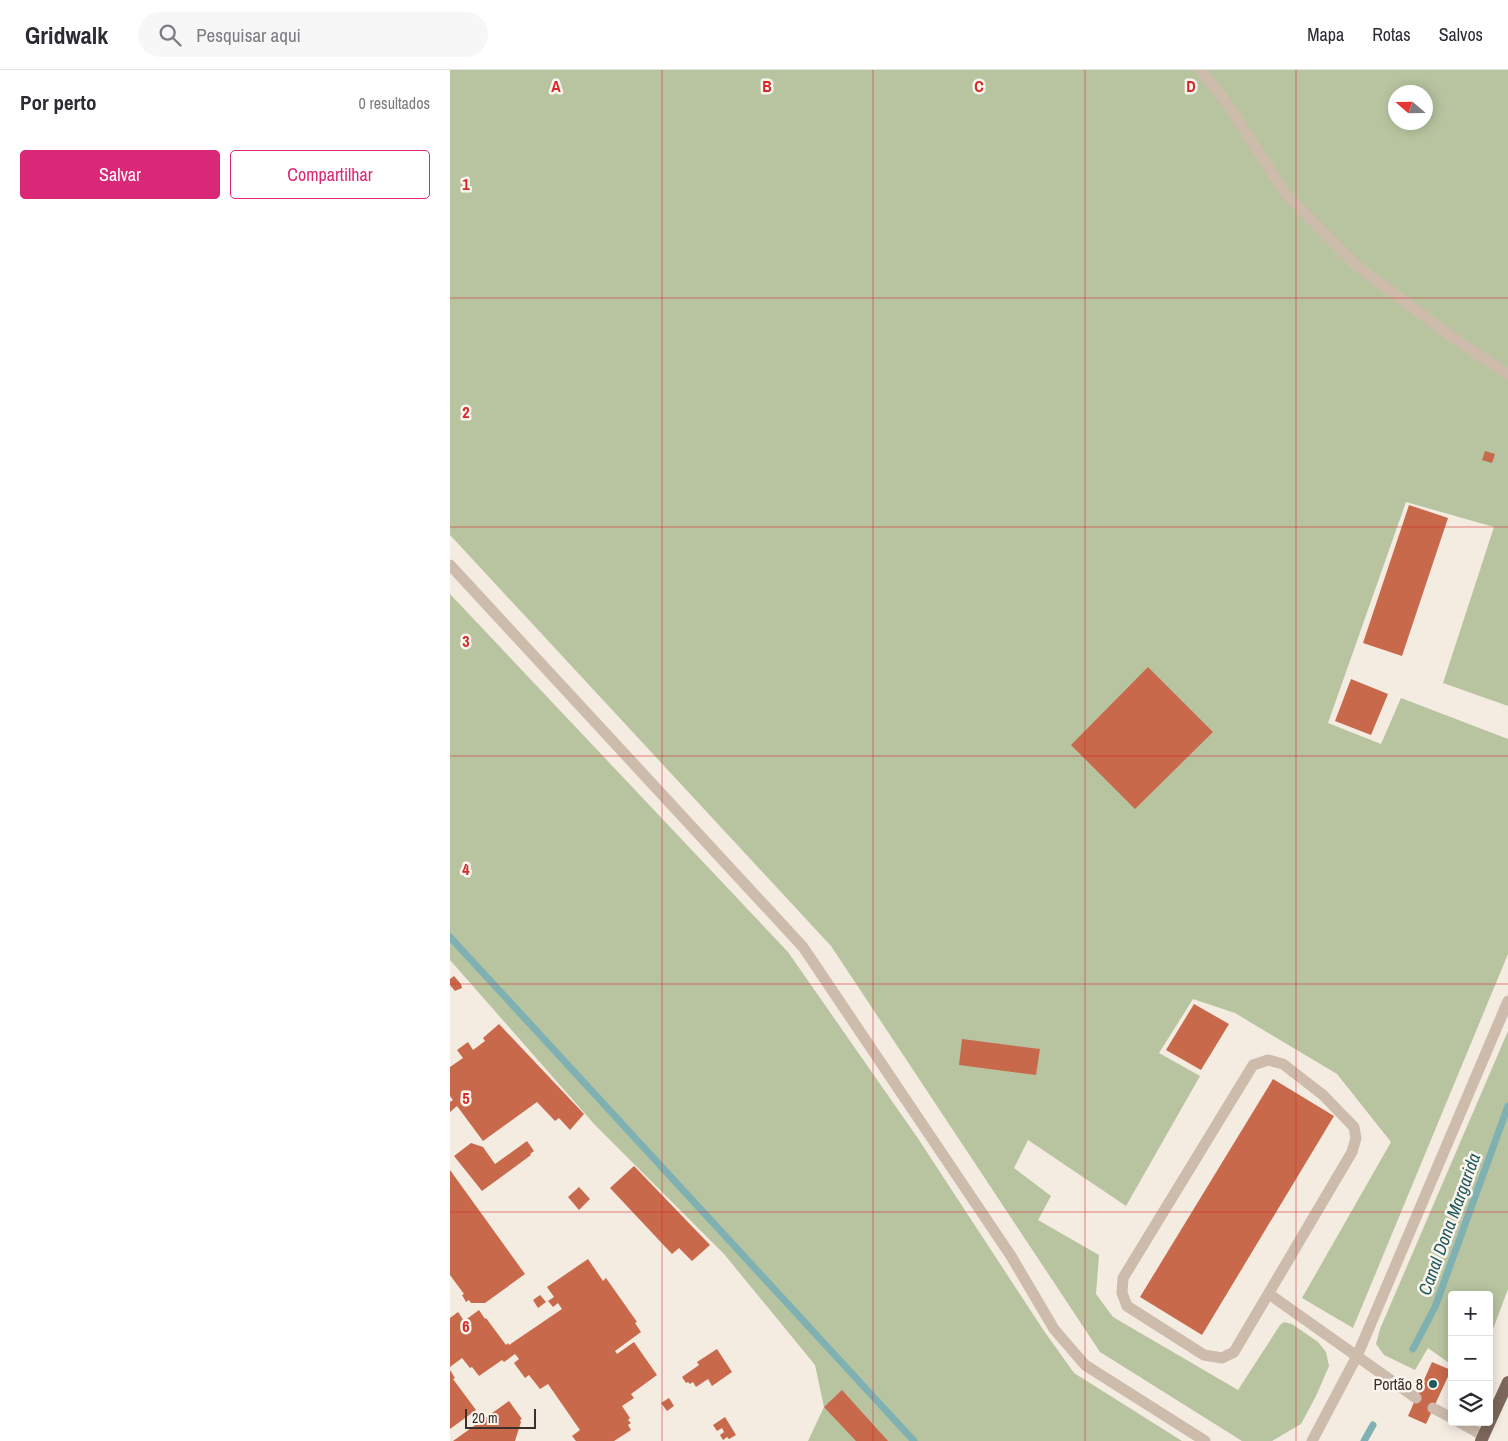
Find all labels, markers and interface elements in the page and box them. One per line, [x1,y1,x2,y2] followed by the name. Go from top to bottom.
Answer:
[138,12,488,57] search box
[25,19,108,51] text: Gridwalk
[156,21,184,49] icon: search
[196,22,301,48] text: Pesquisar aqui
[1307,22,1344,47] text: Mapa
[1372,22,1411,47] text: Rotas
[1439,22,1483,47] text: Salvos
[551,75,561,97] text: A
[762,75,772,97] text: B
[974,75,984,97] text: C
[1186,75,1196,97] text: D
[1388,85,1433,130] north arrow
[20,88,97,117] text: Por perto
[359,92,430,114] text: 0 resultados
[20,150,220,199] button: Salvar
[230,150,430,199] button: Compartilhar
[462,173,470,195] text: 1
[462,401,470,423] text: 2
[462,630,470,652] text: 3
[462,858,470,880] text: 4
[462,1087,470,1109] text: 5
[1412,1150,1486,1298] water label: Canal Dona Margarida
[1448,1291,1493,1426] map controls
[1448,1291,1493,1336] button: +
[462,1315,470,1337] text: 6
[1448,1336,1493,1381] button: −
[1373,1373,1423,1395] place label: Portão 8
[1427,1378,1439,1390] marker: Portão 8
[1448,1381,1493,1426] button: layers
[465,1406,536,1429] scale bar
[472,1409,498,1427] text: 20 m

